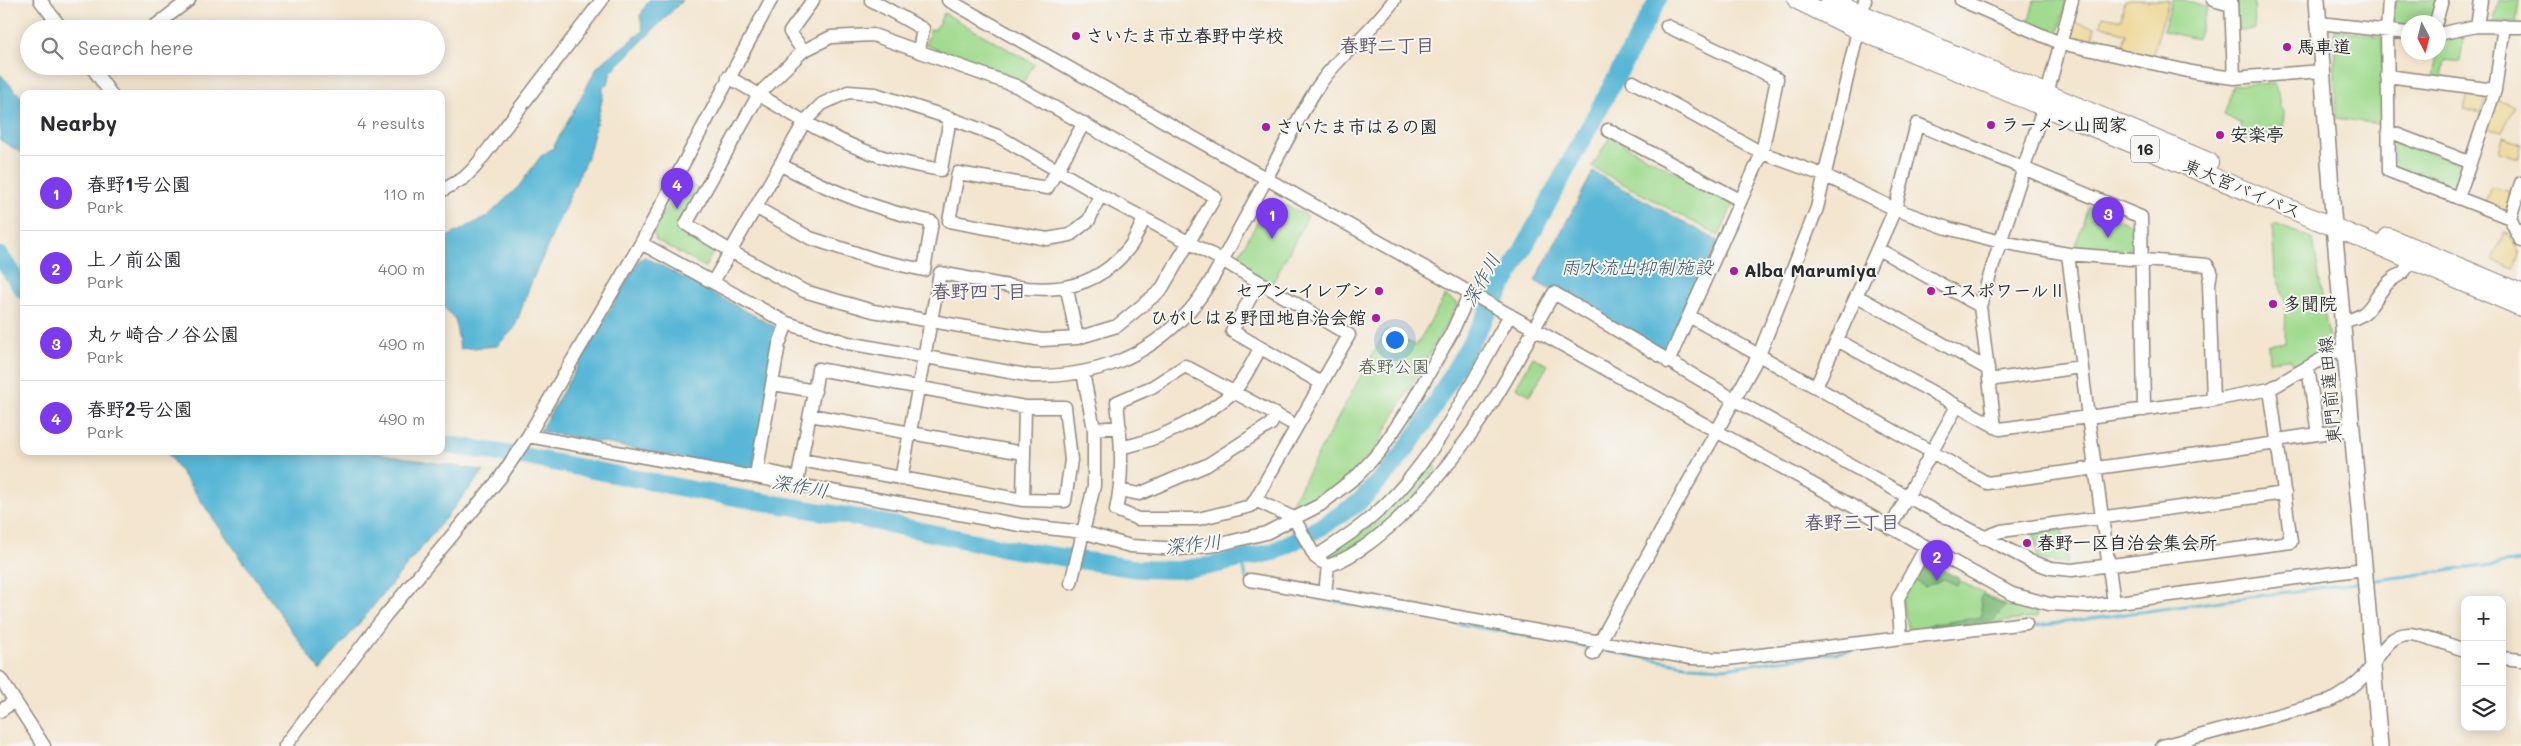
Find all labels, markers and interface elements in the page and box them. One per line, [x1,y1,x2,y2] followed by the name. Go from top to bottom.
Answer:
[2401,15,2446,60] north arrow
[20,20,445,75] search box
[1086,23,1284,47] place label: さいたま市立春野中学校
[1070,30,1082,42] marker: さいたま市立春野中学校
[1339,32,1435,57] district label: 春野二丁目
[38,34,66,62] icon: search
[2297,34,2351,58] place label: 馬車道
[78,35,194,60] text: Search here
[2281,41,2293,53] marker: 馬車道
[40,109,117,136] text: Nearby
[357,112,425,133] text: 4 results
[2001,112,2127,136] place label: ラーメン山岡家
[1276,114,1438,138] place label: さいたま市はるの園
[1985,119,1997,131] marker: ラーメン山岡家
[1260,121,1272,133] marker: さいたま市はるの園
[2230,122,2284,146] place label: 安楽亭
[2214,129,2226,141] marker: 安楽亭
[2131,136,2159,162] road number: 16
[2180,152,2305,224] street label: 東大宮バイパス
[661,168,693,209] pin: 4
[87,171,190,196] text: 春野1号公園
[52,183,60,204] text: 1
[383,183,425,204] text: 110 m
[87,196,123,217] text: Park
[2092,197,2124,238] pin: 3
[1256,198,1288,239] pin: 1
[87,246,182,271] text: 上ノ前公園
[1456,249,1505,311] water label: 深作川
[1561,254,1715,279] water label: 雨水流出抑制施設
[52,258,60,279] text: 2
[378,258,425,279] text: 400 m
[1744,258,1877,282] place label: Alba Marumiya
[1728,265,1740,277] marker: Alba Marumiya
[87,271,123,292] text: Park
[931,278,1027,303] district label: 春野四丁目
[1235,278,1369,302] place label: セブン-イレブン
[1941,278,2066,302] place label: エスポワールⅡ
[1373,285,1385,297] marker: セブン-イレブン
[1925,285,1937,297] marker: エスポワールⅡ
[2283,291,2337,315] place label: 多聞院
[2267,298,2279,310] marker: 多聞院
[1150,305,1366,329] place label: ひがしはる野団地自治会館
[1370,312,1382,324] marker: ひがしはる野団地自治会館
[87,321,239,346] text: 丸ヶ崎合ノ谷公園
[1382,327,1408,353] your location
[51,333,61,354] text: 3
[378,333,425,354] text: 490 m
[2312,335,2346,445] street label: 東門前蓮田線
[87,346,123,367] text: Park
[1358,354,1430,378] park label: 春野公園
[87,396,193,421] text: 春野2号公園
[51,408,61,429] text: 4
[378,408,425,429] text: 490 m
[87,421,123,442] text: Park
[770,468,830,503] water label: 深作川
[1804,509,1900,534] district label: 春野三丁目
[1163,528,1223,559] water label: 深作川
[2037,530,2217,554] place label: 春野一区自治会集会所
[2021,537,2033,549] marker: 春野一区自治会集会所
[1921,540,1953,581] pin: 2
[2461,596,2506,731] map controls
[2461,596,2506,641] button: +
[2461,641,2506,686] button: −
[2461,686,2506,731] button: layers

